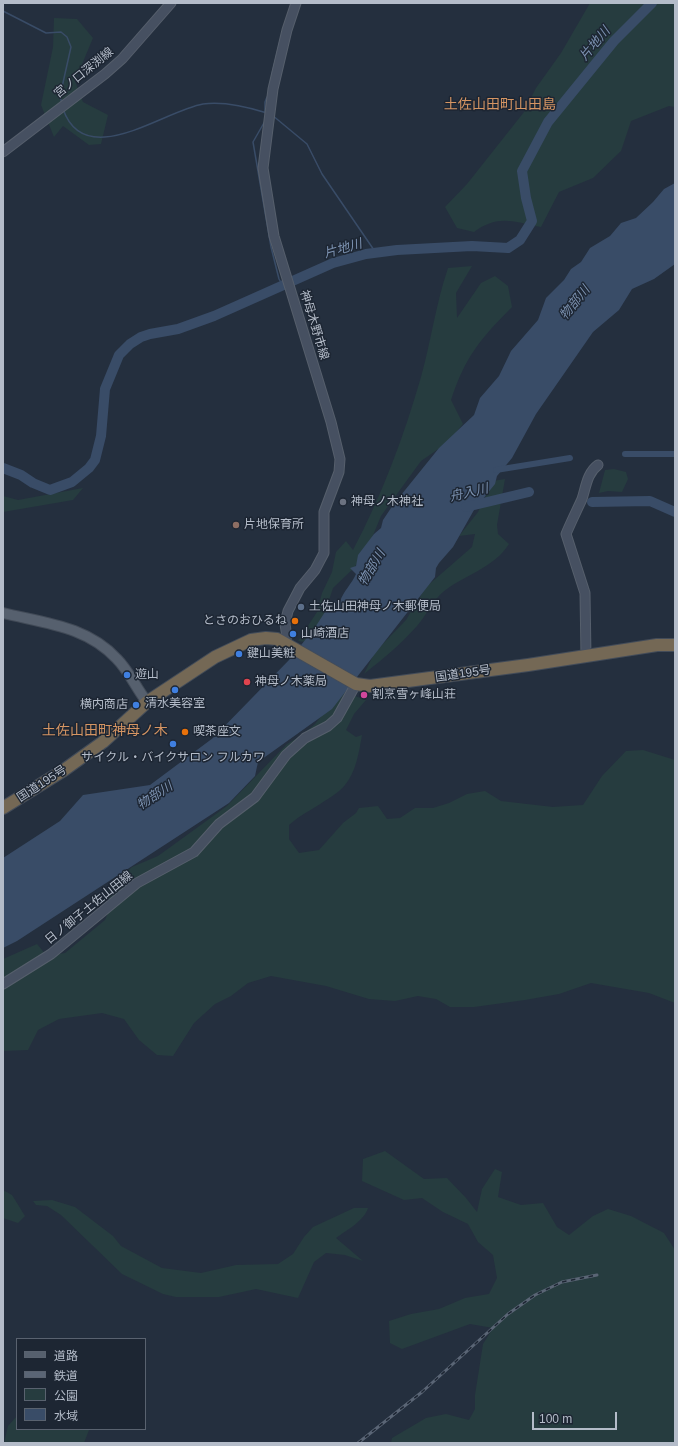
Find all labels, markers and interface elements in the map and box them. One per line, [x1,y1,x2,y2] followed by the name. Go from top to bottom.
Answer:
[576,24,614,64] water label: 片地川
[51,45,117,101] street label: 宮ノ口深渕線
[444,97,556,113] district label: 土佐山田町山田島
[322,236,364,262] water label: 片地川
[557,283,593,323] water label: 物部川
[297,288,331,362] street label: 神母木野市線
[448,481,490,505] water label: 舟入川
[351,495,423,509] place label: 神母ノ木神社
[338,497,348,507] marker: 神母ノ木神社
[244,518,304,532] place label: 片地保育所
[231,520,241,530] marker: 片地保育所
[355,547,389,589] water label: 物部川
[309,600,441,614] place label: 土佐山田神母ノ木郵便局
[296,602,306,612] marker: 土佐山田神母ノ木郵便局
[203,614,287,628] place label: とさのおひるね
[290,616,300,626] marker: とさのおひるね
[301,627,349,641] place label: 山崎酒店
[288,629,298,639] marker: 山崎酒店
[247,647,295,661] place label: 鍵山美粧
[234,649,244,659] marker: 鍵山美粧
[434,663,492,685] street label: 国道195号
[135,668,159,682] place label: 遊山
[122,670,132,680] marker: 遊山
[255,675,327,689] place label: 神母ノ木薬局
[242,677,252,687] marker: 神母ノ木薬局
[170,685,180,695] marker: 清水美容室
[372,688,456,702] place label: 割烹雪ヶ峰山荘
[359,690,369,700] marker: 割烹雪ヶ峰山荘
[145,697,205,711] place label: 清水美容室
[80,698,128,712] place label: 横内商店
[131,700,141,710] marker: 横内商店
[42,723,168,739] district label: 土佐山田町神母ノ木
[193,725,241,739] place label: 喫茶座文
[180,727,190,737] marker: 喫茶座文
[168,739,178,749] marker: サイクル・バイクサロン フルカワ
[81,751,265,765] place label: サイクル・バイクサロン フルカワ
[15,763,69,805] street label: 国道195号
[134,779,176,813] water label: 物部川
[43,868,135,948] street label: 日ノ御子土佐山田線
[16,1338,146,1430] legend
[54,1349,78,1363] text: 道路
[54,1369,78,1383] text: 鉄道
[54,1389,78,1403] text: 公園
[534,1404,619,1430] scale bar
[54,1409,78,1423] text: 水域
[539,1412,572,1426] text: 100 m

